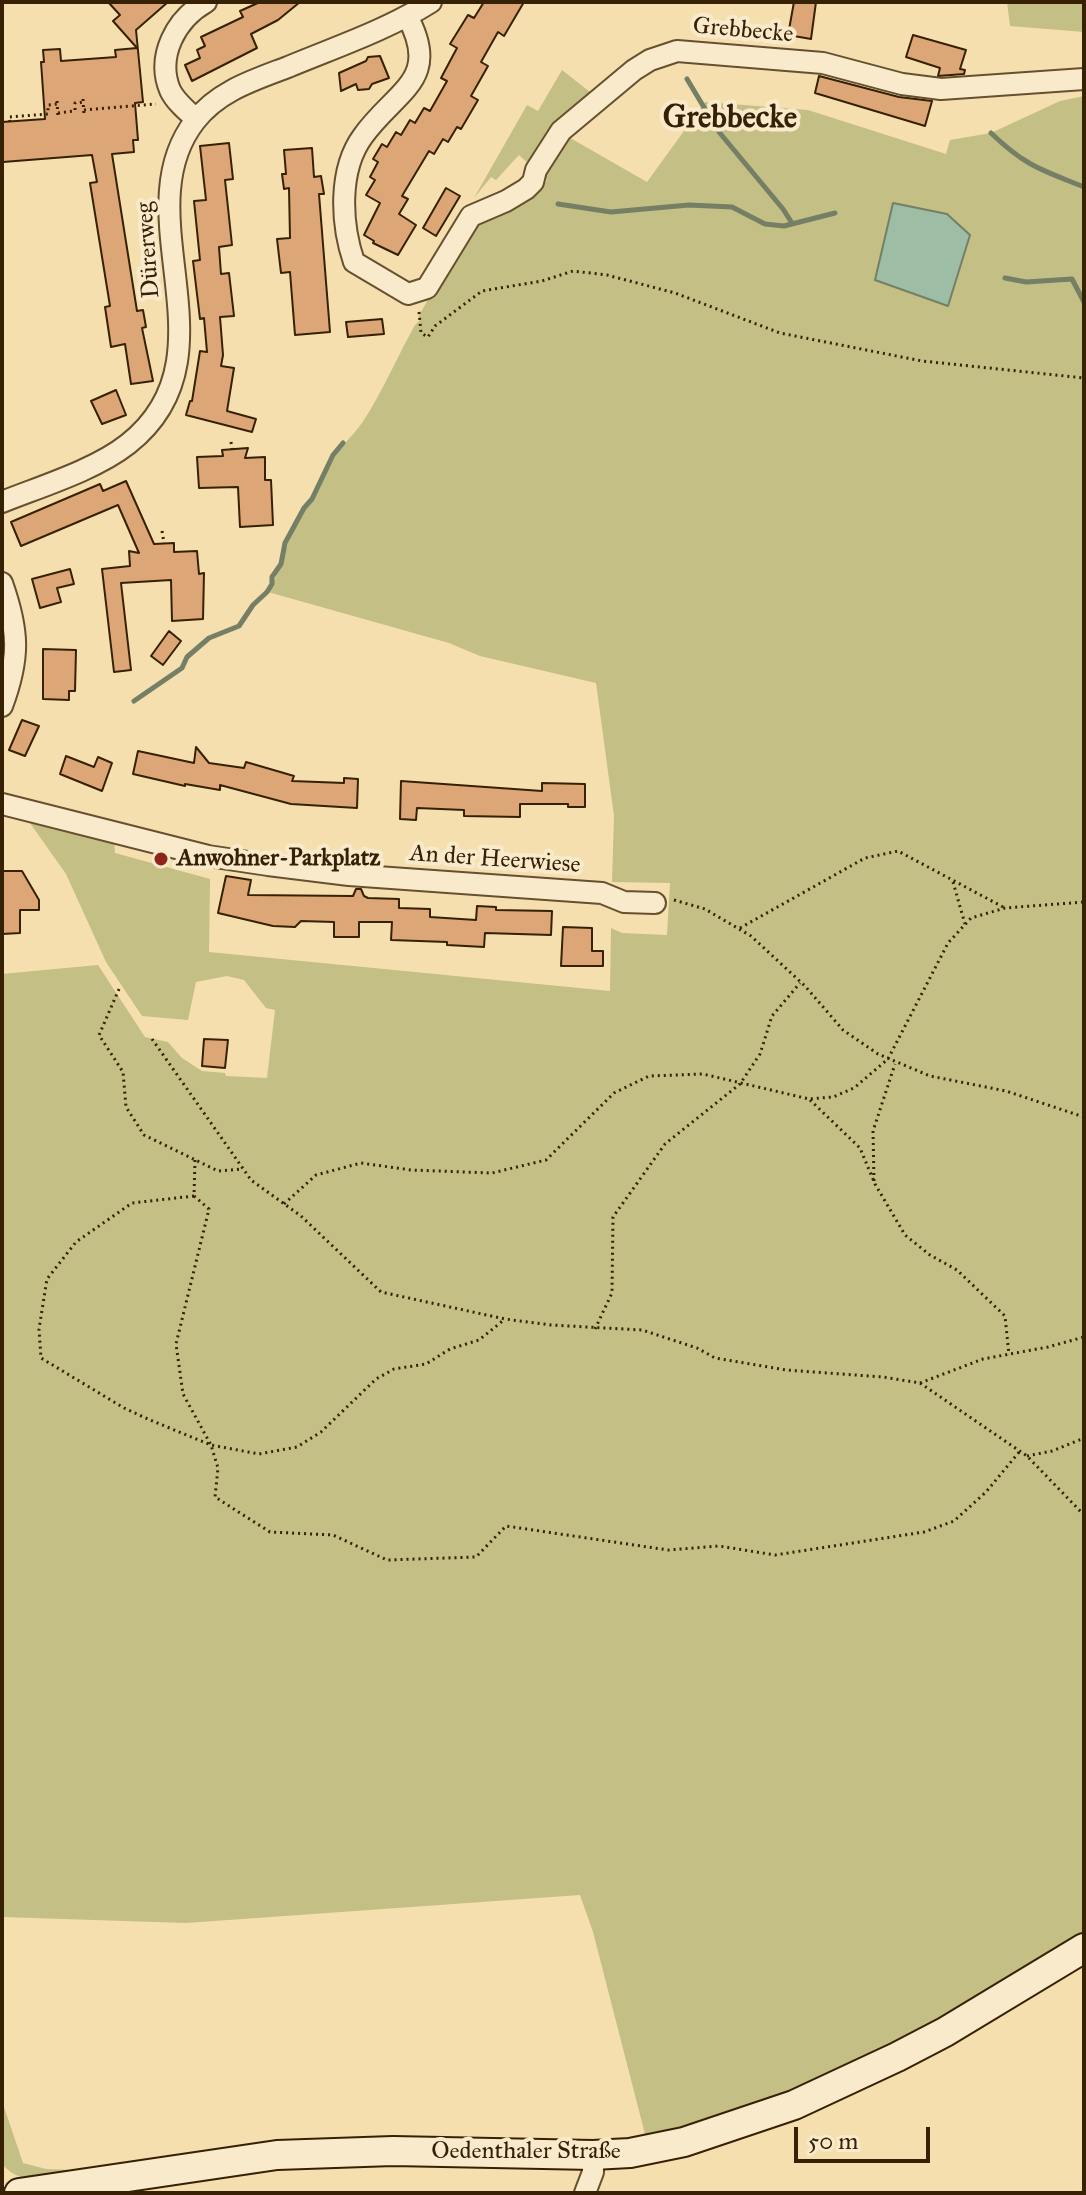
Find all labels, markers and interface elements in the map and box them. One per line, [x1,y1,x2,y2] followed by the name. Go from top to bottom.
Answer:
[692,12,794,50] street label: Grebbecke
[663,100,797,138] district label: Grebbecke
[131,201,167,299] street label: Dürerweg
[409,840,581,880] street label: An der Heerwiese
[177,845,380,873] place label: Anwohner-Parkplatz
[152,850,170,868] marker: Anwohner-Parkplatz
[798,2111,934,2161] scale bar
[808,2126,858,2156] text: 50 m
[431,2138,621,2166] street label: Oedenthaler Straße

